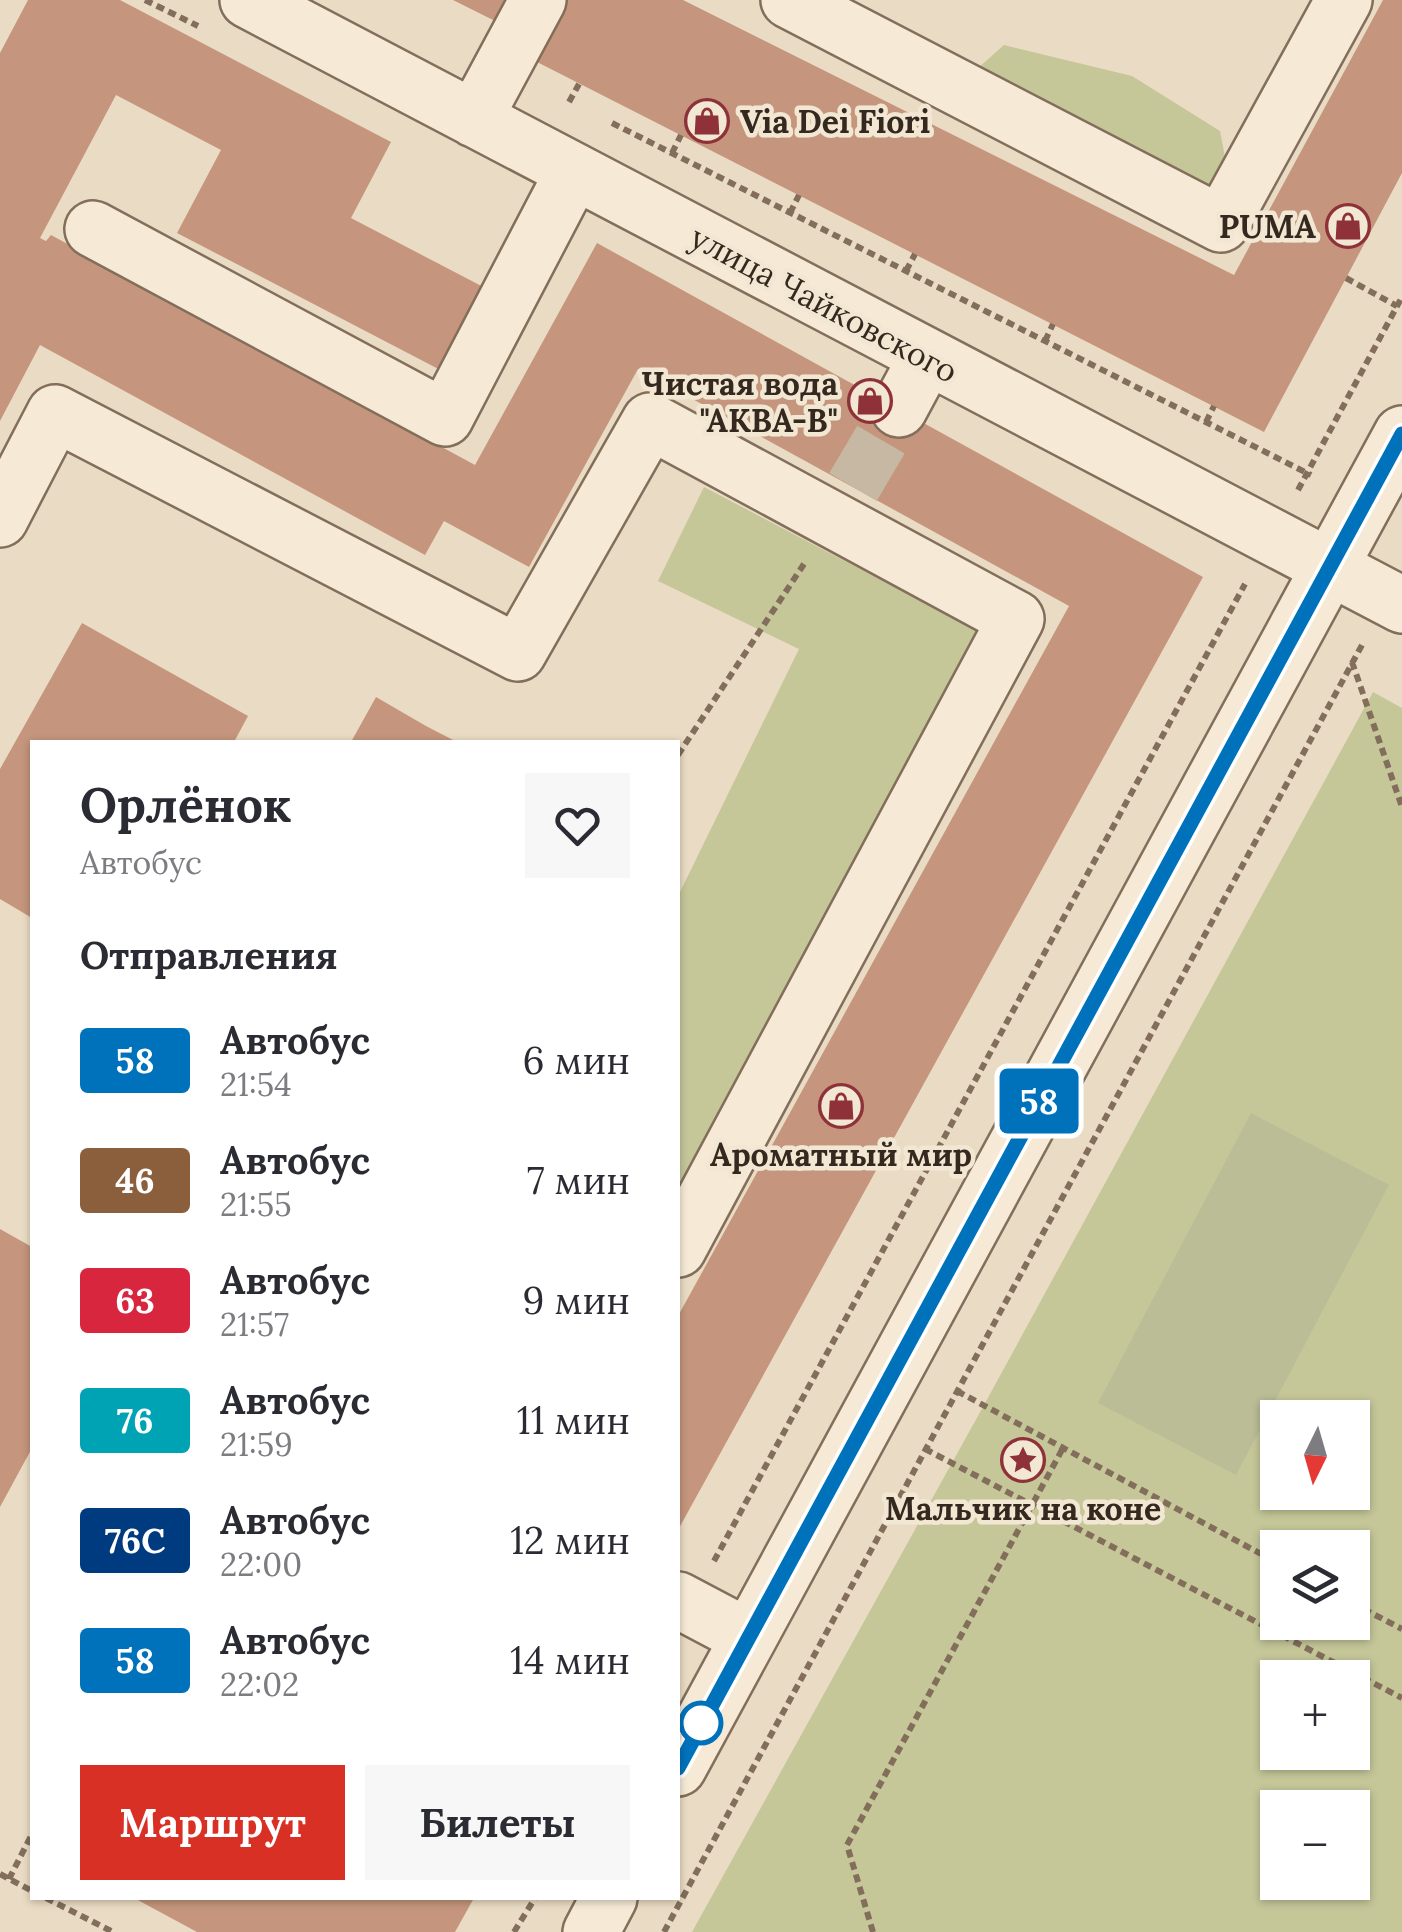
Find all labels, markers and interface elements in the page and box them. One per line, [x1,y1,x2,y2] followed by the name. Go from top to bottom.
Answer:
[684,98,730,144] shop icon: Via Dei Fiori
[740,101,930,142] place label: Via Dei Fiori
[1325,203,1371,249] shop icon: PUMA
[1219,206,1317,247] place label: PUMA
[683,216,965,392] street label: улица Чайковского
[642,363,838,441] place label: Чистая вода "АКВА-В"
[847,378,893,424] shop icon: Чистая вода "АКВА-В"
[525,773,630,878] button: heart
[80,774,291,835] text: Орлёнок
[80,842,202,883] text: Автобус
[80,931,338,979] text: Отправления
[220,1016,370,1064] text: Автобус
[523,1036,630,1084] text: 6 мин
[116,1038,154,1083] text: 58
[220,1064,292,1105] text: 21:54
[994,1068,1084,1134] line badge: 58
[1020,1079,1058,1124] text: 58
[818,1083,864,1129] shop icon: Ароматный мир
[710,1134,972,1175] place label: Ароматный мир
[220,1136,370,1184] text: Автобус
[527,1156,630,1204] text: 7 мин
[115,1158,155,1203] text: 46
[220,1184,292,1225] text: 21:55
[220,1256,370,1304] text: Автобус
[523,1276,630,1324] text: 9 мин
[115,1278,155,1323] text: 63
[220,1304,289,1345] text: 21:57
[220,1376,370,1424] text: Автобус
[517,1396,630,1444] text: 11 мин
[117,1398,153,1443] text: 76
[1260,1400,1370,1510] north arrow
[1260,1400,1370,1900] map controls
[220,1424,293,1465] text: 21:59
[1000,1437,1046,1483] place icon: Мальчик на коне
[885,1488,1161,1529] place label: Мальчик на коне
[220,1496,370,1544] text: Автобус
[510,1516,630,1564] text: 12 мин
[105,1518,165,1563] text: 76С
[1260,1530,1370,1640] button: layers
[220,1544,302,1585] text: 22:00
[220,1616,370,1664] text: Автобус
[510,1636,630,1684] text: 14 мин
[116,1638,154,1683] text: 58
[1260,1660,1370,1770] button: +
[220,1664,299,1705] text: 22:02
[680,1702,722,1744] unlabelled marker
[80,1765,345,1880] button: Маршрут
[365,1765,630,1880] button: Билеты
[1260,1790,1370,1900] button: −

